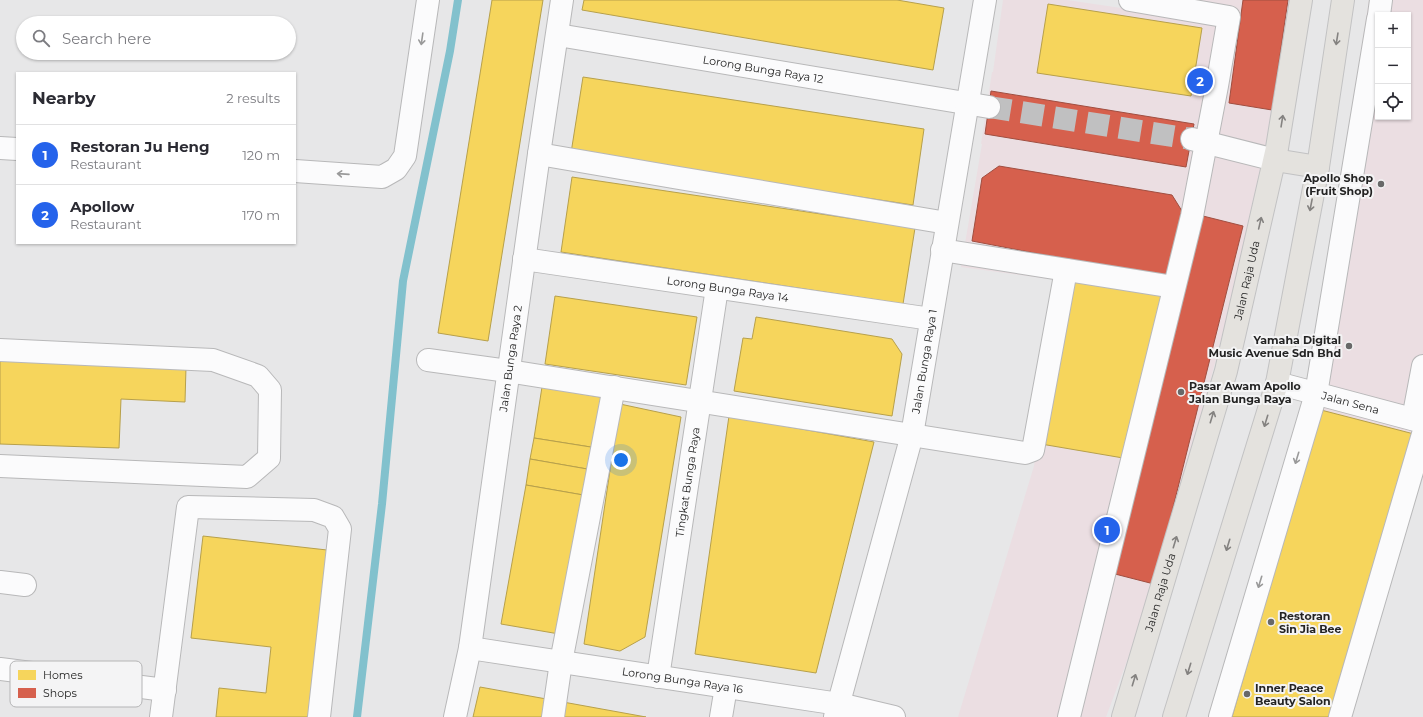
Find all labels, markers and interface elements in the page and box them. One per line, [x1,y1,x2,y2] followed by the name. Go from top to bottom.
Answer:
[1375,12,1411,120] map controls
[1375,12,1411,48] button: +
[16,16,296,60] search box
[30,27,52,49] icon: search
[62,29,151,48] text: Search here
[418,32,426,45] one-way arrow
[1333,32,1341,45] one-way arrow
[1375,48,1411,84] button: −
[702,52,824,86] street label: Lorong Bunga Raya 12
[1187,66,1213,96] pin: 2
[1375,84,1411,120] button: locate
[32,88,96,108] text: Nearby
[226,90,280,106] text: 2 results
[1278,115,1286,128] one-way arrow
[70,137,210,156] text: Restoran Ju Heng
[42,147,48,163] text: 1
[242,147,280,163] text: 120 m
[70,156,141,172] text: Restaurant
[337,171,350,178] one-way arrow
[1302,171,1373,198] place label: Apollo Shop (Fruit Shop)
[1376,179,1386,189] marker: Apollo Shop (Fruit Shop)
[70,197,134,216] text: Apollow
[1306,199,1314,212] one-way arrow
[41,207,49,223] text: 2
[242,207,280,223] text: 170 m
[70,216,141,232] text: Restaurant
[1257,217,1265,230] one-way arrow
[1231,239,1263,323] street label: Jalan Raja Uda
[666,273,790,305] street label: Lorong Bunga Raya 14
[496,304,525,414] street label: Jalan Bunga Raya 2
[909,308,940,415] street label: Jalan Bunga Raya 1
[1208,333,1341,360] place label: Yamaha Digital Music Avenue Sdn Bhd
[1344,341,1354,351] marker: Yamaha Digital Music Avenue Sdn Bhd
[1188,379,1301,406] place label: Pasar Awam Apollo Jalan Bunga Raya
[1176,387,1186,397] marker: Pasar Awam Apollo Jalan Bunga Raya
[1319,388,1381,417] street label: Jalan Sena
[1209,411,1216,424] one-way arrow
[1262,414,1269,427] one-way arrow
[672,426,703,538] street label: Tingkat Bunga Raya
[611,450,631,470] your location
[1293,451,1300,464] one-way arrow
[1094,515,1120,545] pin: 1
[1172,535,1179,548] one-way arrow
[1224,538,1231,551] one-way arrow
[1141,551,1178,634] street label: Jalan Raja Uda
[1256,576,1263,589] one-way arrow
[1279,609,1342,636] place label: Restoran Sin Jia Bee
[1266,617,1276,627] marker: Restoran Sin Jia Bee
[10,661,142,707] legend
[1185,662,1192,675] one-way arrow
[621,664,744,696] street label: Lorong Bunga Raya 16
[43,668,83,682] text: Homes
[1131,673,1138,686] one-way arrow
[1255,681,1331,708] place label: Inner Peace Beauty Salon
[43,686,78,700] text: Shops
[1242,689,1252,699] marker: Inner Peace Beauty Salon

